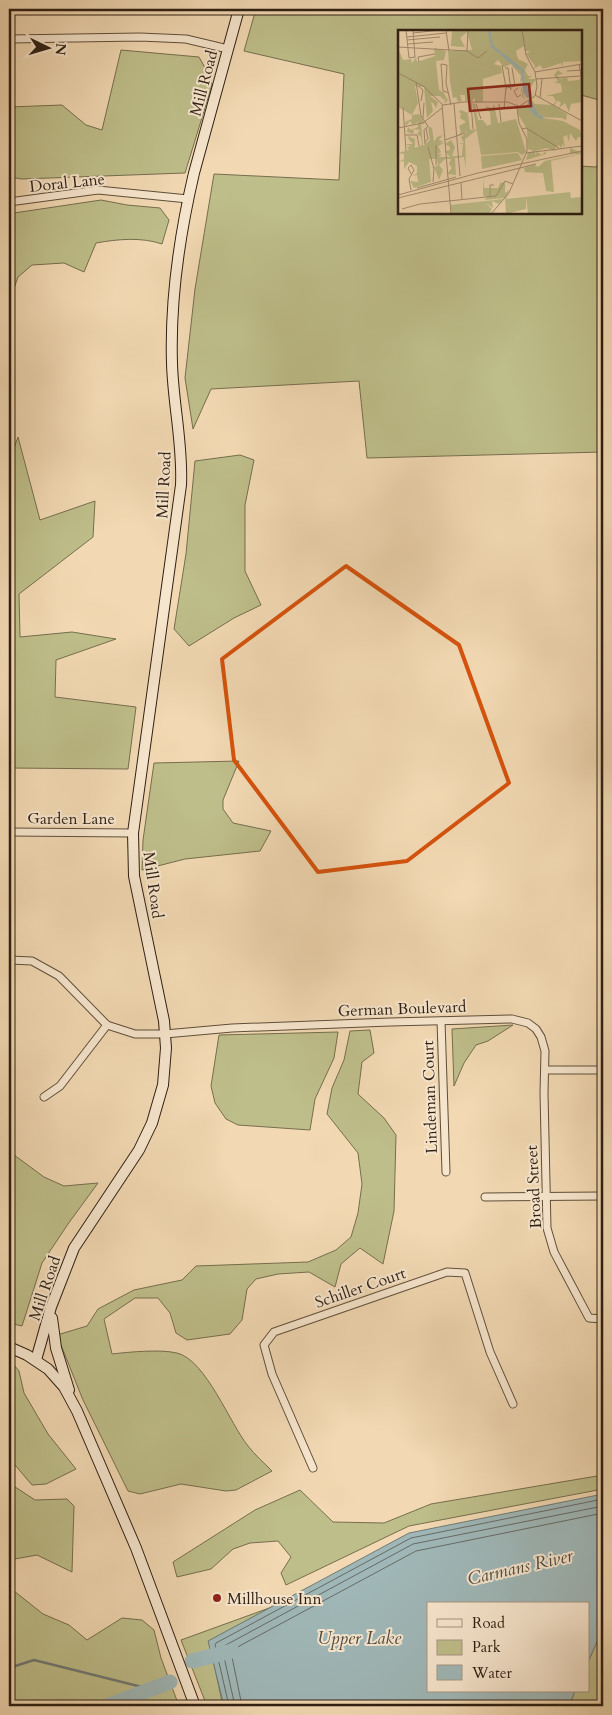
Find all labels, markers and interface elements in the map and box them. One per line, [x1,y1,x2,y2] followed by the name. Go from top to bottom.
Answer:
[22,22,72,72] north arrow
[398,30,582,214] inset map
[50,42,70,56] text: N
[185,48,223,119] street label: Mill Road
[28,168,106,198] street label: Doral Lane
[151,450,177,519] street label: Mill Road
[27,808,115,830] street label: Garden Lane
[137,850,169,920] street label: Mill Road
[337,996,467,1022] street label: German Boulevard
[417,1040,443,1154] street label: Lindeman Court
[521,1145,547,1229] street label: Broad Street
[24,1253,66,1324] street label: Mill Road
[312,1262,409,1314] street label: Schiller Court
[465,1543,576,1592] water label: Carmans River
[227,1588,321,1610] place label: Millhouse Inn
[211,1592,223,1604] marker: Millhouse Inn
[427,1602,590,1692] legend
[472,1613,505,1633] text: Road
[317,1626,402,1651] water label: Upper Lake
[472,1637,501,1657] text: Park
[471,1663,513,1683] text: Water

